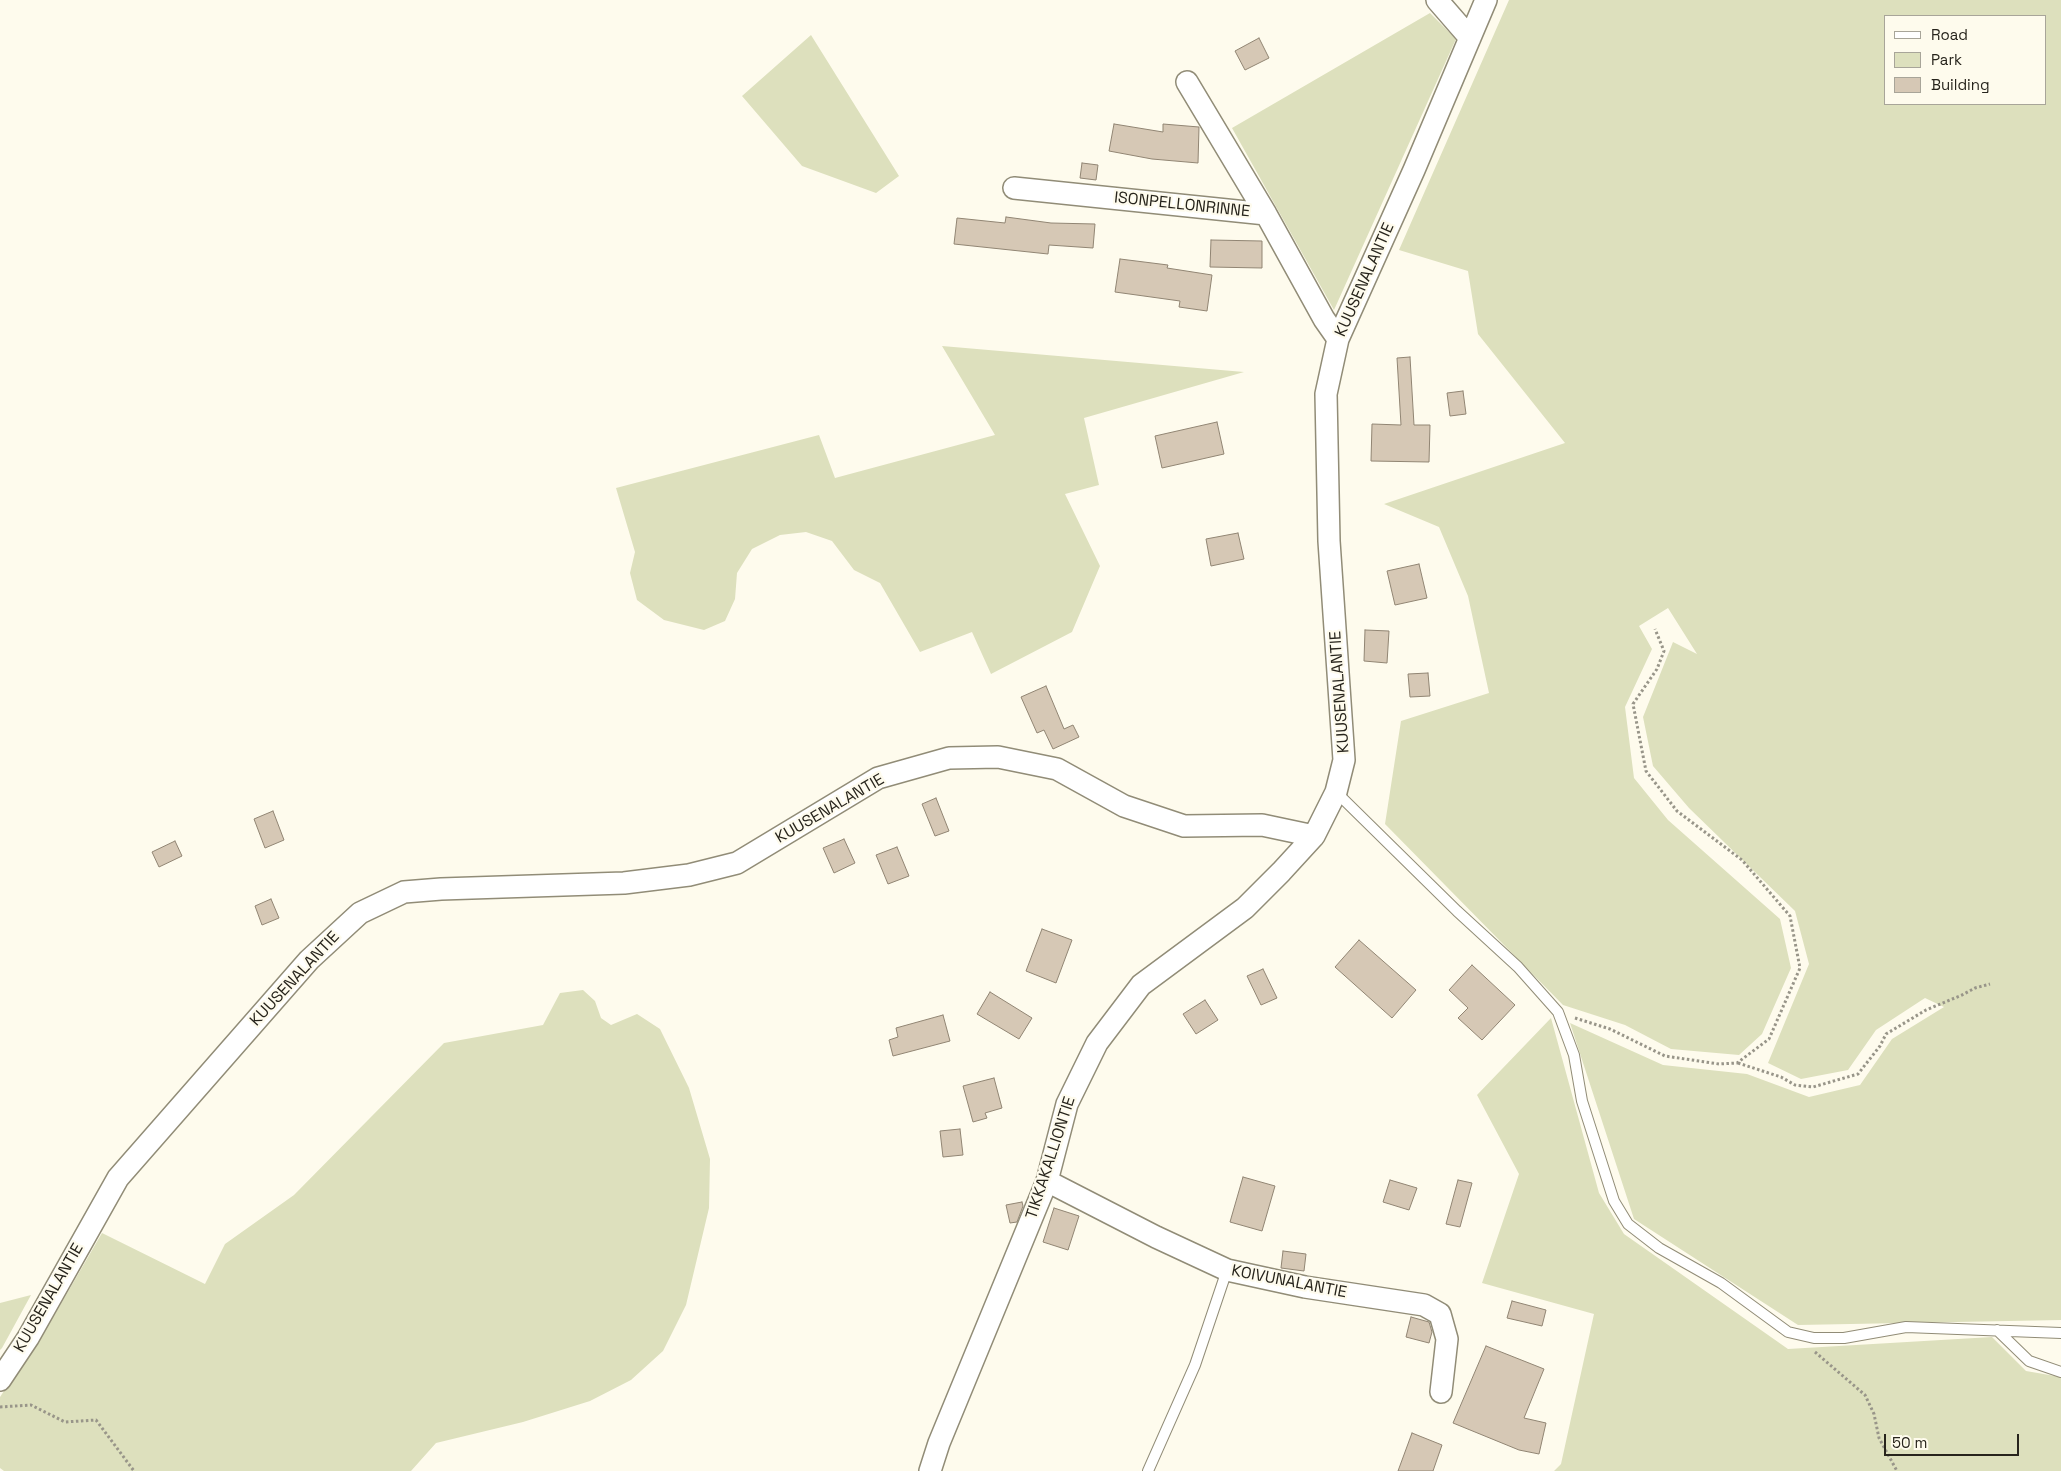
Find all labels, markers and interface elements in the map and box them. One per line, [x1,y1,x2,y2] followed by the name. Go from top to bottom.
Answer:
[1884,15,2046,105] legend
[1931,25,1968,44] text: Road
[1931,50,1962,69] text: Park
[1931,75,1990,94] text: Building
[1113,188,1251,222] street label: ISONPELLONRINNE
[1331,220,1399,340] street label: KUUSENALANTIE
[1326,630,1354,754] street label: KUUSENALANTIE
[772,770,888,848] street label: KUUSENALANTIE
[246,928,344,1030] street label: KUUSENALANTIE
[1022,1094,1080,1222] street label: TIKKAKALLIONTIE
[10,1240,88,1356] street label: KUUSENALANTIE
[1230,1261,1348,1303] street label: KOIVUNALANTIE
[1886,1424,2021,1456] scale bar
[1892,1433,1927,1452] text: 50 m

